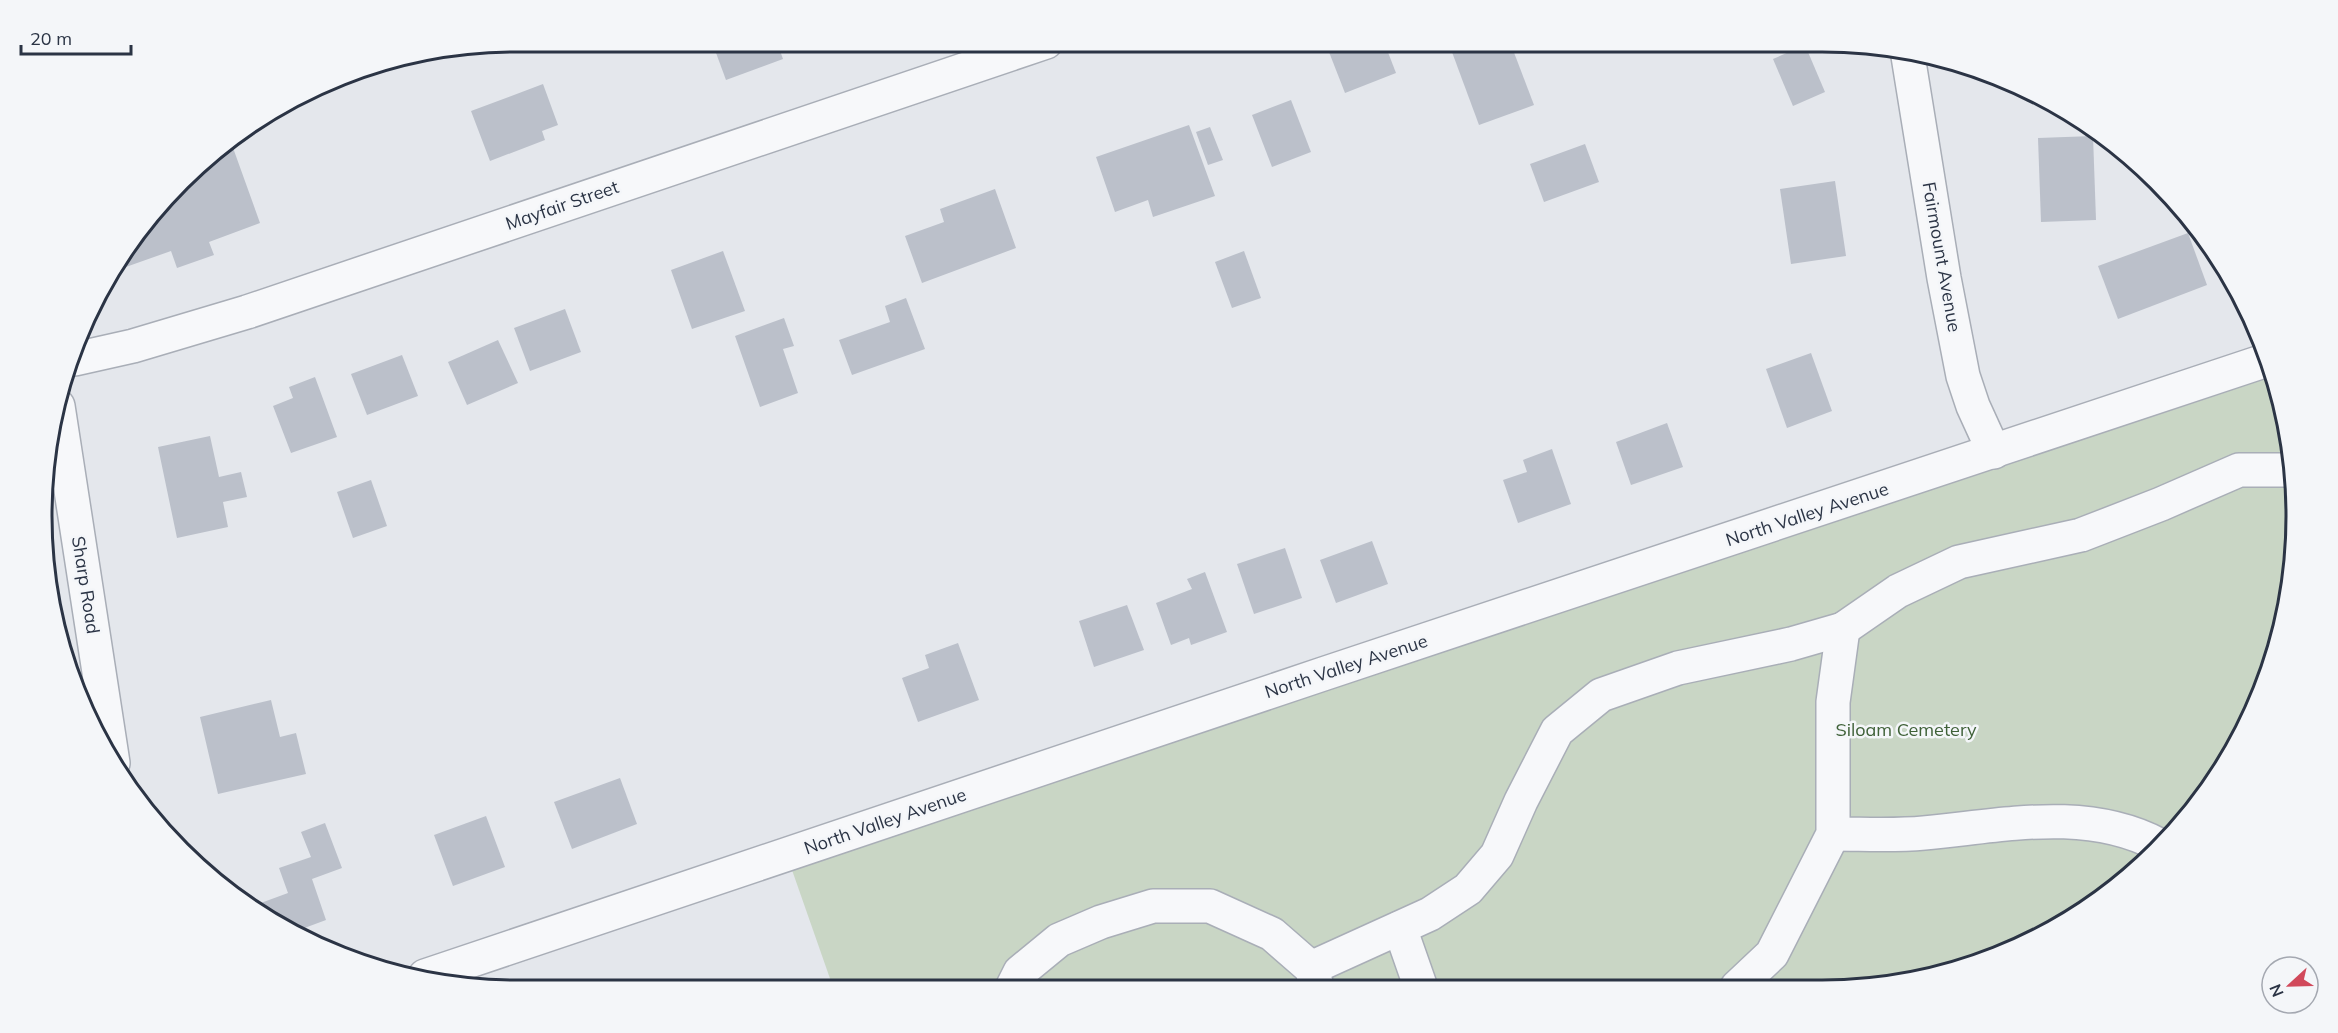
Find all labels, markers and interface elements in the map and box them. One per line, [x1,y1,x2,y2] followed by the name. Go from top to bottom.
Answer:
[21,18,130,56] scale bar
[30,27,72,50] text: 20 m
[503,175,621,235] street label: Mayfair Street
[1917,180,1967,334] street label: Fairmount Avenue
[1723,477,1891,551] street label: North Valley Avenue
[67,534,105,636] street label: Sharp Road
[1262,629,1430,703] street label: North Valley Avenue
[1835,718,1977,741] park label: Siloam Cemetery
[801,782,969,860] street label: North Valley Avenue
[2260,955,2320,1015] north arrow
[2265,981,2288,1000] text: N

